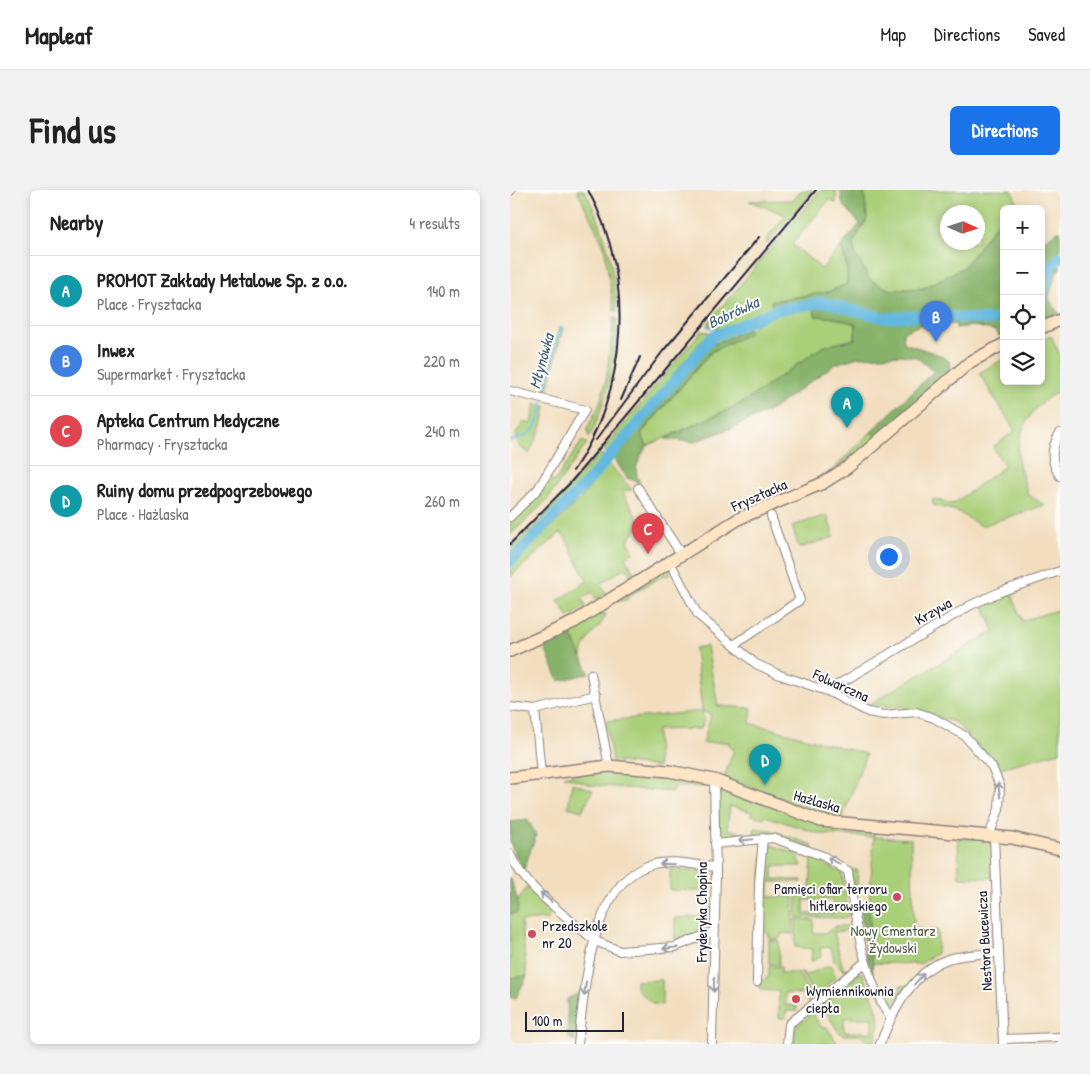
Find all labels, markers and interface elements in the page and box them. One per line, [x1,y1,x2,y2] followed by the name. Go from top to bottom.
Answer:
[25,19,93,51] text: Mapleaf
[881,22,906,47] text: Map
[934,22,1000,47] text: Directions
[1028,22,1065,47] text: Saved
[950,106,1060,155] button: Directions
[30,107,116,154] text: Find us
[940,205,985,250] north arrow
[1000,205,1045,385] map controls
[1000,205,1045,250] button: +
[50,208,103,237] text: Nearby
[409,212,460,234] text: 4 results
[1000,250,1045,295] button: −
[97,267,347,293] text: PROMOT Zakłady Metalowe Sp. z o.o.
[62,280,70,302] text: A
[426,280,460,302] text: 140 m
[704,290,764,333] water label: Bobrówka
[97,293,201,315] text: Place · Frysztacka
[1000,295,1045,340] button: locate
[920,301,952,342] pin: B
[523,329,559,391] water label: Młynówka
[97,337,135,363] text: Inwex
[1000,340,1045,385] button: layers
[62,350,70,372] text: B
[423,350,460,372] text: 220 m
[97,363,245,385] text: Supermarket · Frysztacka
[831,387,863,428] pin: A
[97,407,279,433] text: Apteka Centrum Medyczne
[62,420,70,442] text: C
[425,420,460,442] text: 240 m
[97,433,227,455] text: Pharmacy · Frysztacka
[727,473,790,517] street label: Frysztacka
[97,477,312,503] text: Ruiny domu przedpogrzebowego
[62,490,70,512] text: D
[424,490,460,512] text: 260 m
[97,503,189,525] text: Place · Hażlaska
[632,513,664,554] pin: C
[876,544,902,570] your location
[911,592,955,630] street label: Krzywa
[809,663,872,707] street label: Folwarczna
[749,744,781,785] pin: D
[994,782,1004,798] one-way arrow
[791,784,843,818] street label: Hażlaska
[738,835,754,845] one-way arrow
[827,856,841,866] one-way arrow
[659,859,675,868] one-way arrow
[691,862,712,963] street label: Fryderyka Chopina
[774,878,887,916] place label: Pamięci ofiar terroru hitlerowskiego
[971,890,997,991] street label: Nestora Bucewicza
[891,891,903,903] marker: Pamięci ofiar terroru hitlerowskiego
[539,892,552,903] one-way arrow
[542,915,608,953] place label: Przedszkole nr 20
[850,920,936,958] park label: Nowy Cmentarz Żydowski
[526,928,538,940] marker: Przedszkole nr 20
[662,943,678,952] one-way arrow
[914,972,925,985] one-way arrow
[709,977,719,993] one-way arrow
[806,980,893,1018] place label: Wymiennikownia ciepła
[580,981,590,997] one-way arrow
[790,993,802,1005] marker: Wymiennikownia ciepła
[525,1009,624,1032] scale bar
[532,1011,562,1030] text: 100 m

